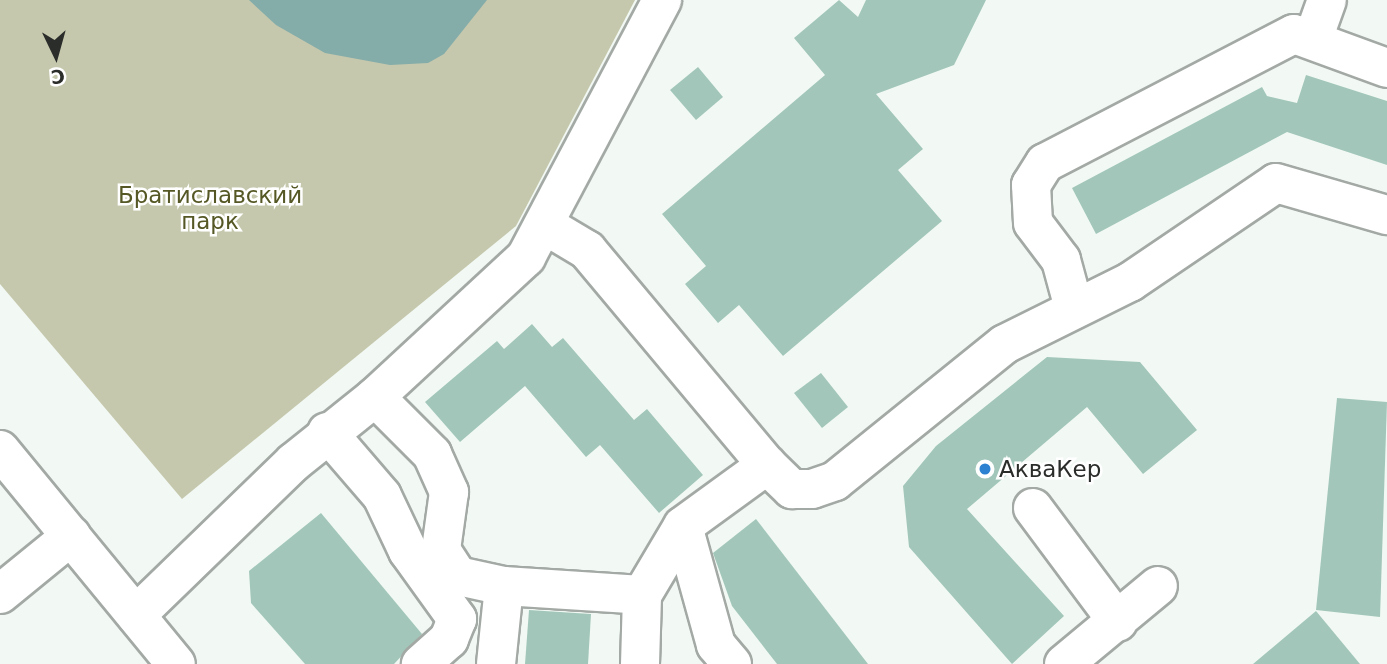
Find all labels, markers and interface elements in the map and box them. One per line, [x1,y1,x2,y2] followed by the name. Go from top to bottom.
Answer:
[21,21,91,91] north arrow
[50,65,66,88] text: С
[118,181,302,235] park label: Братиславский парк
[999,455,1101,483] place label: АкваКер
[977,461,993,477] marker: АкваКер

